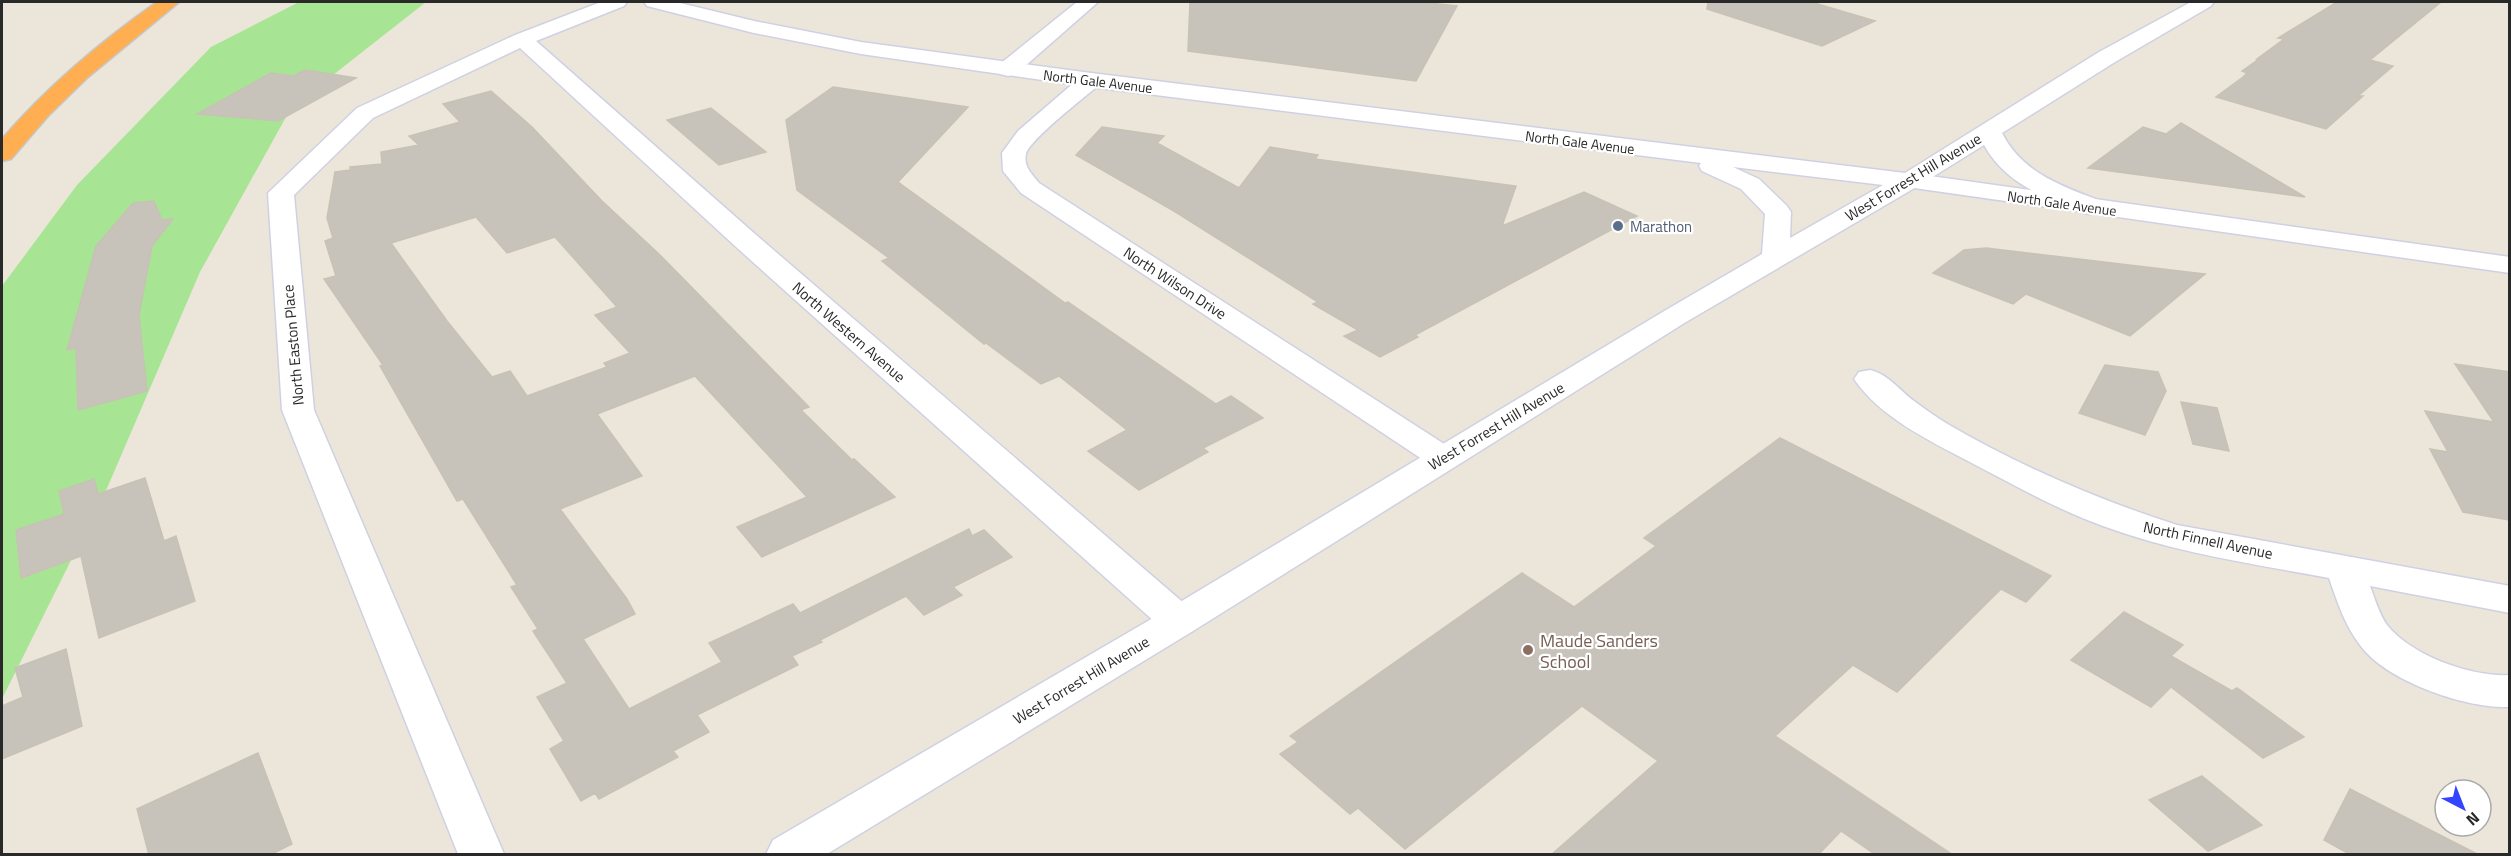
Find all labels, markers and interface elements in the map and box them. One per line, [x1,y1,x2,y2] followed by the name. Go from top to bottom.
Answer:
[1042,64,1154,98] street label: North Gale Avenue
[1524,125,1636,159] street label: North Gale Avenue
[1840,127,1986,227] street label: West Forrest Hill Avenue
[2006,185,2118,221] street label: North Gale Avenue
[1630,215,1692,238] place label: Marathon
[1611,219,1625,233] marker: Marathon
[1119,241,1231,325] street label: North Wilson Drive
[787,276,911,388] street label: North Western Avenue
[276,284,310,406] street label: North Easton Place
[1423,376,1569,476] street label: West Forrest Hill Avenue
[2141,515,2275,565] street label: North Finnell Avenue
[1540,627,1658,675] place label: Maude Sanders School
[1008,630,1154,730] street label: West Forrest Hill Avenue
[1521,643,1535,657] marker: Maude Sanders School
[2433,778,2493,838] north arrow
[2461,807,2485,832] text: N

